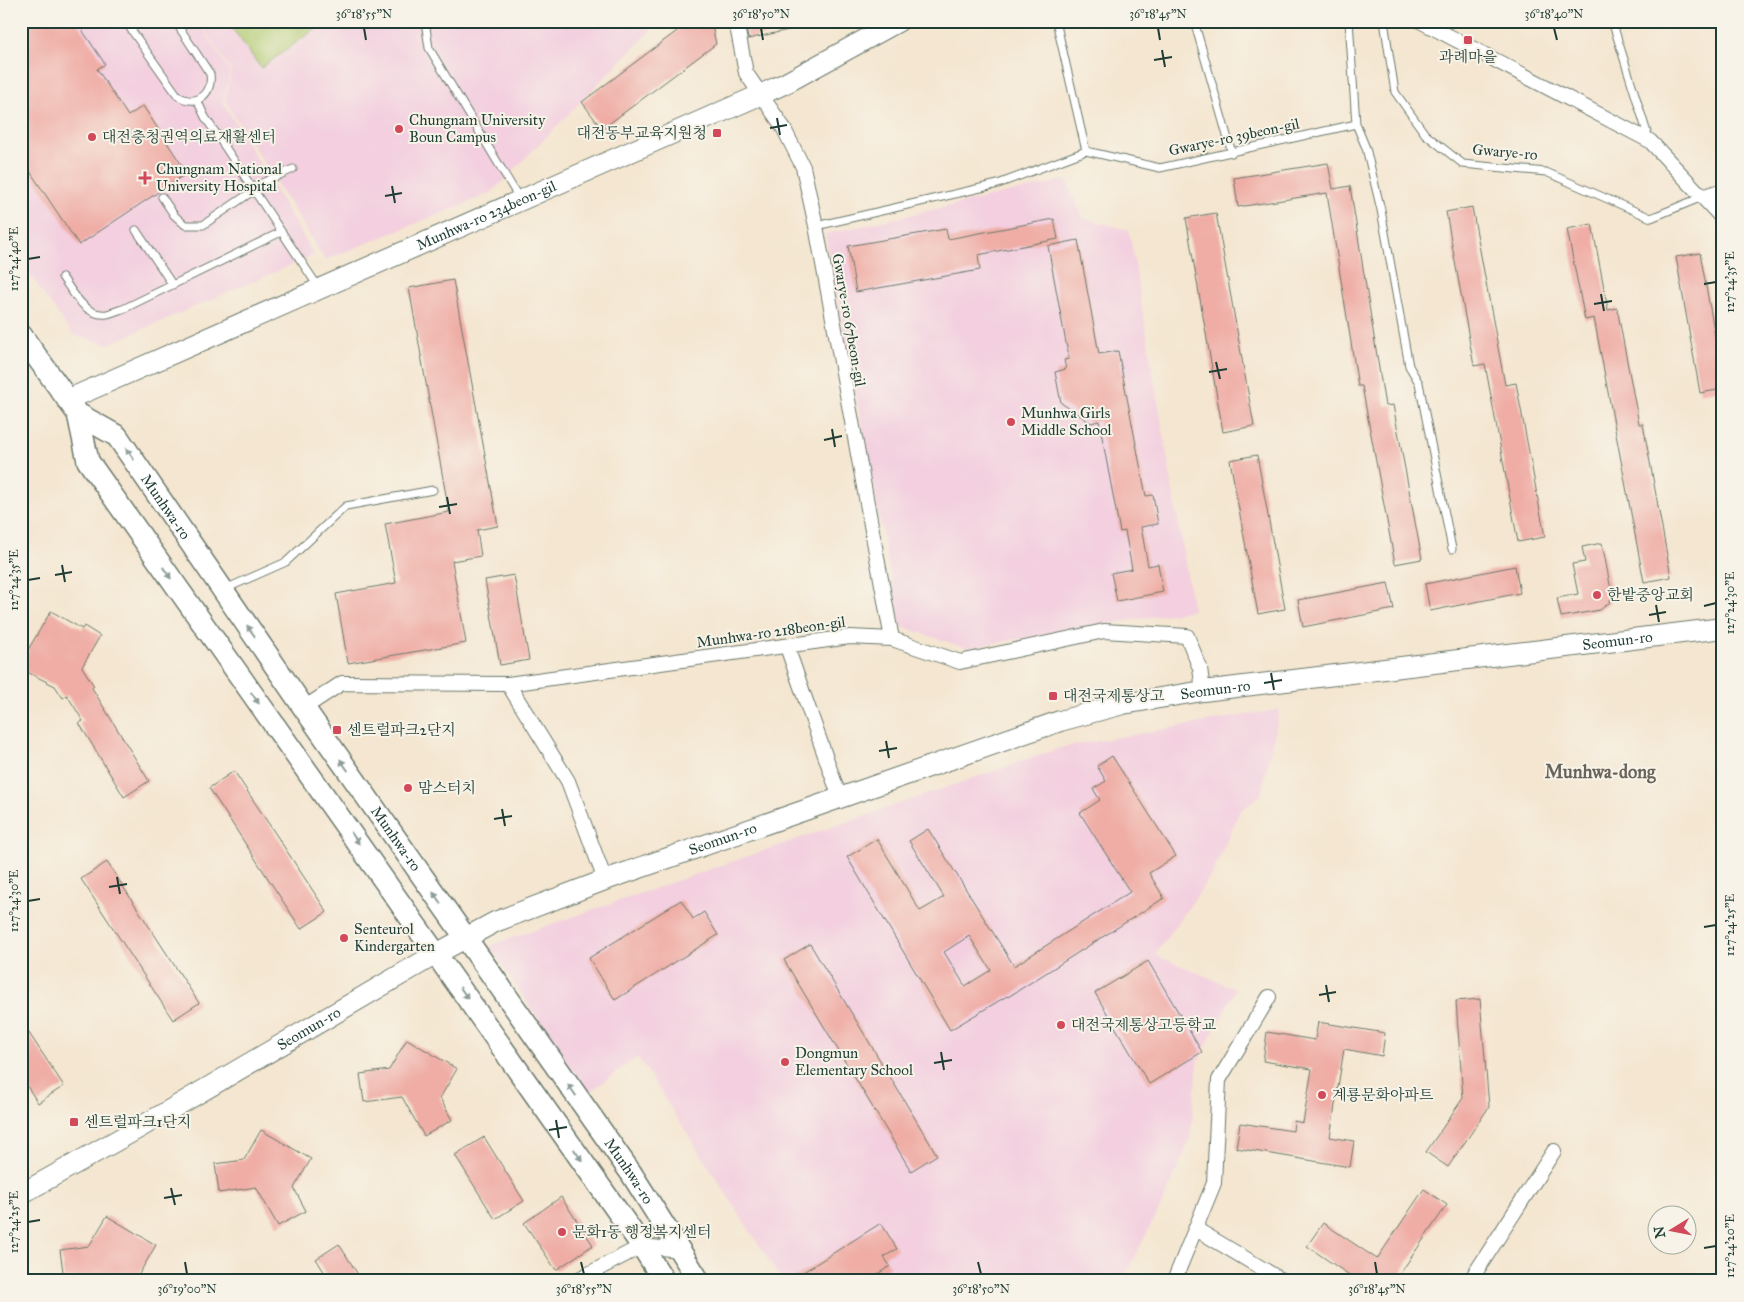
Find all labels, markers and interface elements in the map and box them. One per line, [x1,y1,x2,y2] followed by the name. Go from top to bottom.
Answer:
[336,7,392,21] text: 36°18'55"N
[732,7,790,21] text: 36°18'50"N
[1129,7,1187,21] text: 36°18'45"N
[1525,7,1583,21] text: 36°18'40"N
[1462,34,1474,46] marker: 과례마을
[1439,48,1497,66] place label: 과례마을
[409,111,546,146] place label: Chungnam University Boun Campus
[1167,114,1302,160] street label: Gwarye-ro 39beon-gil
[393,123,405,135] marker: Chungnam University Boun Campus
[577,124,707,142] place label: 대전동부교육지원청
[711,127,723,139] marker: 대전동부교육지원청
[102,128,276,146] place label: 대전충청권역의료재활센터
[86,131,98,143] marker: 대전충청권역의료재활센터
[1472,140,1539,164] street label: Gwarye-ro
[156,160,283,195] place label: Chungnam National University Hospital
[138,171,152,185] marker: Chungnam National University Hospital
[414,176,560,254] street label: Munhwa-ro 234beon-gil
[7,226,21,291] text: 127°24'40"E
[1723,251,1737,313] text: 127°24'35"E
[828,252,870,389] street label: Gwarye-ro 67beon-gil
[1021,404,1113,439] place label: Munhwa Girls Middle School
[1005,416,1017,428] marker: Munhwa Girls Middle School
[125,447,135,461] one-way arrow
[137,471,195,543] street label: Munhwa-ro
[7,549,21,611] text: 127°24'35"E
[162,566,172,580] one-way arrow
[1723,571,1737,634] text: 127°24'30"E
[1607,586,1694,604] place label: 한밭중앙교회
[1591,589,1603,601] marker: 한밭중앙교회
[695,612,848,651] street label: Munhwa-ro 218beon-gil
[246,625,256,638] one-way arrow
[1581,628,1654,654] street label: Seomun-ro
[1179,676,1252,704] street label: Seomun-ro
[1063,687,1165,705] place label: 대전국제통상고
[1047,690,1059,702] marker: 대전국제통상고
[250,691,260,705] one-way arrow
[347,721,456,739] place label: 센트럴파크2단지
[331,724,343,736] marker: 센트럴파크2단지
[339,758,349,772] one-way arrow
[1545,761,1656,784] district label: Munhwa-dong
[418,779,476,797] place label: 맘스터치
[402,782,414,794] marker: 맘스터치
[367,803,425,875] street label: Munhwa-ro
[686,819,759,859] street label: Seomun-ro
[349,831,360,844] one-way arrow
[7,869,21,932] text: 127°24'30"E
[432,891,442,905] one-way arrow
[1723,893,1737,956] text: 127°24'25"E
[354,920,435,955] place label: Senteurol Kindergarten
[338,932,350,944] marker: Senteurol Kindergarten
[459,987,469,1000] one-way arrow
[274,1003,344,1054] street label: Seomun-ro
[1071,1016,1216,1034] place label: 대전국제통상고등학교
[1055,1019,1067,1031] marker: 대전국제통상고등학교
[795,1044,914,1079] place label: Dongmun Elementary School
[779,1056,791,1068] marker: Dongmun Elementary School
[567,1083,577,1097] one-way arrow
[1332,1086,1434,1104] place label: 계룡문화아파트
[1316,1089,1328,1101] marker: 계룡문화아파트
[84,1113,191,1131] place label: 센트럴파크1단지
[68,1116,80,1128] marker: 센트럴파크1단지
[600,1135,657,1208] street label: Munhwa-ro
[573,1148,583,1162] one-way arrow
[7,1190,21,1253] text: 127°24'25"E
[1646,1204,1696,1254] north arrow
[1723,1214,1737,1278] text: 127°24'20"E
[572,1223,712,1241] place label: 문화1동 행정복지센터
[1650,1225,1669,1239] text: N
[556,1226,568,1238] marker: 문화1동 행정복지센터
[157,1282,217,1296] text: 36°19'00"N
[556,1282,612,1296] text: 36°18'55"N
[952,1282,1010,1296] text: 36°18'50"N
[1348,1282,1406,1296] text: 36°18'45"N

